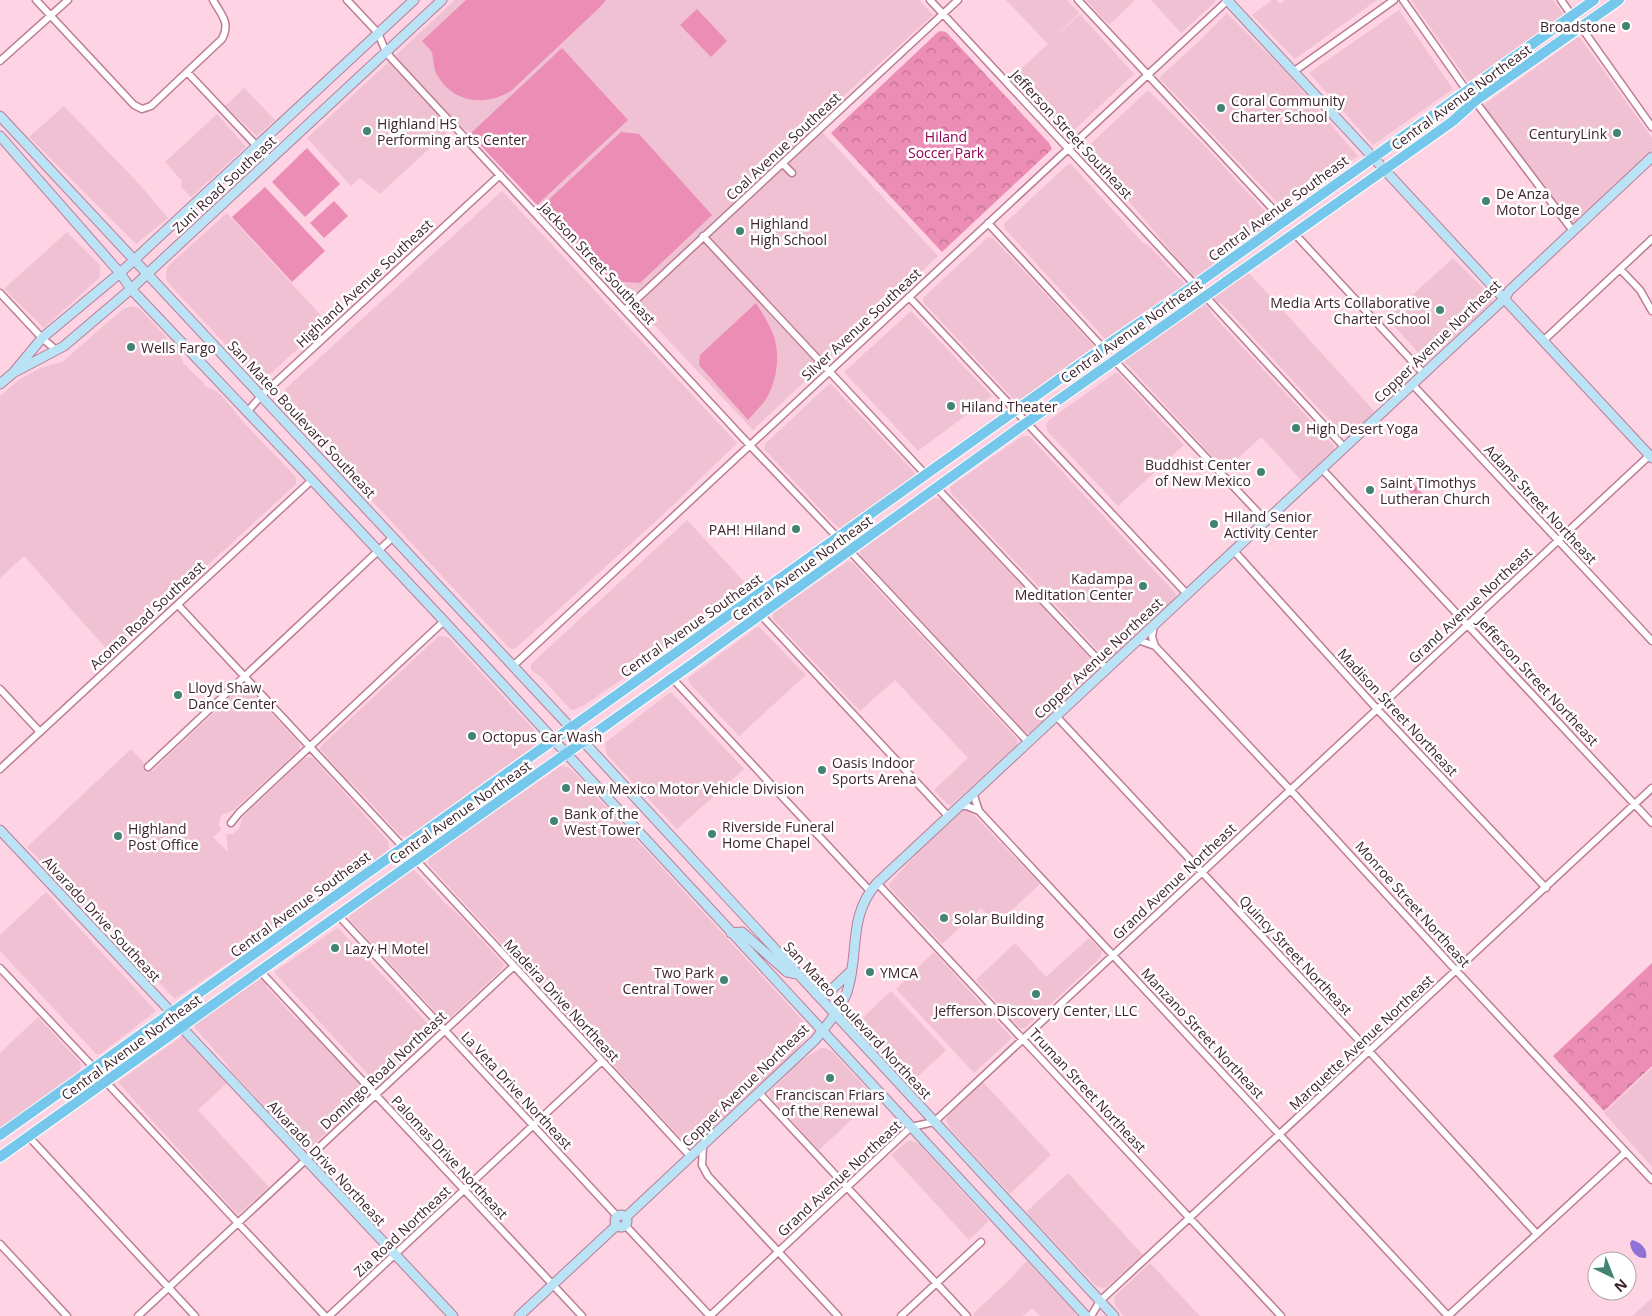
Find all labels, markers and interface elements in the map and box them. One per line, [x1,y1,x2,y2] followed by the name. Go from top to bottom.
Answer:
[1540,17,1616,36] place label: Broadstone
[1620,20,1632,32] marker: Broadstone
[1387,40,1535,154] street label: Central Avenue Northeast
[1006,64,1137,203] street label: Jefferson Street Southeast
[722,88,844,204] street label: Coal Avenue Southeast
[1231,91,1346,126] place label: Coral Community Charter School
[1215,102,1227,114] marker: Coral Community Charter School
[377,114,527,149] place label: Highland HS Performing arts Center
[1529,124,1608,143] place label: CenturyLink
[361,125,373,137] marker: Highland HS Performing arts Center
[908,127,985,162] park label: Hiland Soccer Park
[1611,127,1623,139] marker: CenturyLink
[168,131,280,237] street label: Zuni Road Southeast
[1204,151,1352,265] street label: Central Avenue Southeast
[1496,184,1580,219] place label: De Anza Motor Lodge
[1480,195,1492,207] marker: De Anza Motor Lodge
[535,196,660,328] street label: Jackson Street Southeast
[750,214,827,249] place label: Highland High School
[292,215,436,351] street label: Highland Avenue Southeast
[734,225,746,237] marker: Highland High School
[797,264,925,384] street label: Silver Avenue Southeast
[1056,275,1206,387] street label: Central Avenue Northeast
[1369,275,1505,407] street label: Copper Avenue Northeast
[1270,293,1430,328] place label: Media Arts Collaborative Charter School
[1434,304,1446,316] marker: Media Arts Collaborative Charter School
[224,336,380,502] street label: San Mateo Boulevard Southeast
[141,338,216,357] place label: Wells Fargo
[125,341,137,353] marker: Wells Fargo
[961,397,1058,416] place label: Hiland Theater
[945,400,957,412] marker: Hiland Theater
[1306,419,1418,438] place label: High Desert Yoga
[1290,422,1302,434] marker: High Desert Yoga
[1481,440,1601,568] street label: Adams Street Northeast
[1145,455,1251,490] place label: Buddhist Center of New Mexico
[1255,466,1267,478] marker: Buddhist Center of New Mexico
[1380,473,1490,508] place label: Saint Timothys Lutheran Church
[1364,484,1376,496] marker: Saint Timothys Lutheran Church
[1224,507,1318,542] place label: Hiland Senior Activity Center
[728,511,876,625] street label: Central Avenue Northeast
[1208,518,1220,530] marker: Hiland Senior Activity Center
[709,520,786,539] place label: PAH! Hiland
[790,523,802,535] marker: PAH! Hiland
[1404,543,1536,667] street label: Grand Avenue Northeast
[85,557,209,673] street label: Acoma Road Southeast
[616,569,766,681] street label: Central Avenue Southeast
[1015,569,1133,604] place label: Kadampa Meditation Center
[1137,580,1149,592] marker: Kadampa Meditation Center
[1030,593,1166,723] street label: Copper Avenue Northeast
[1472,611,1603,750] street label: Jefferson Street Northeast
[1334,644,1462,780] street label: Madison Street Northeast
[188,678,277,713] place label: Lloyd Shaw Dance Center
[172,689,184,701] marker: Lloyd Shaw Dance Center
[482,727,602,746] place label: Octopus Car Wash
[466,730,478,742] marker: Octopus Car Wash
[832,753,917,788] place label: Oasis Indoor Sports Arena
[385,756,535,868] street label: Central Avenue Northeast
[816,764,828,776] marker: Oasis Indoor Sports Arena
[576,779,804,798] place label: New Mexico Motor Vehicle Division
[560,782,572,794] marker: New Mexico Motor Vehicle Division
[564,804,641,839] place label: Bank of the West Tower
[548,815,560,827] marker: Bank of the West Tower
[722,817,834,852] place label: Riverside Funeral Home Chapel
[128,819,199,854] place label: Highland Post Office
[1108,819,1240,943] street label: Grand Avenue Northeast
[706,828,718,840] marker: Riverside Funeral Home Chapel
[112,830,124,842] marker: Highland Post Office
[1351,837,1475,971] street label: Monroe Street Northeast
[226,847,374,961] street label: Central Avenue Southeast
[39,852,165,986] street label: Alvarado Drive Southeast
[1235,891,1357,1019] street label: Quincy Street Northeast
[954,909,1044,928] place label: Solar Building
[938,912,950,924] marker: Solar Building
[500,935,624,1065] street label: Madeira Drive Northeast
[780,937,936,1103] street label: San Mateo Boulevard Northeast
[345,939,429,958] place label: Lazy H Motel
[329,942,341,954] marker: Lazy H Motel
[623,963,715,998] place label: Two Park Central Tower
[880,963,918,982] place label: YMCA
[1137,964,1269,1102] street label: Manzano Street Northeast
[864,966,876,978] marker: YMCA
[1285,970,1437,1114] street label: Marquette Avenue Northeast
[718,974,730,986] marker: Two Park Central Tower
[1030,988,1042,1000] marker: Jefferson Discovery Center, LLC
[57,990,205,1104] street label: Central Avenue Northeast
[932,1001,1138,1020] place label: Jefferson Discovery Center, LLC
[316,1006,450,1134] street label: Domingo Road Northeast
[677,1019,813,1151] street label: Copper Avenue Northeast
[1025,1024,1151,1156] street label: Truman Street Northeast
[457,1027,577,1153] street label: La Veta Drive Northeast
[824,1072,836,1084] marker: Franciscan Friars of the Renewal
[775,1085,885,1120] place label: Franciscan Friars of the Renewal
[388,1091,512,1223] street label: Palomas Drive Northeast
[264,1096,390,1230] street label: Alvarado Drive Northeast
[773,1116,905,1240] street label: Grand Avenue Northeast
[350,1181,454,1281] street label: Zia Road Northeast
[1587,1251,1637,1301] north arrow
[1611,1275,1632,1297] text: N

